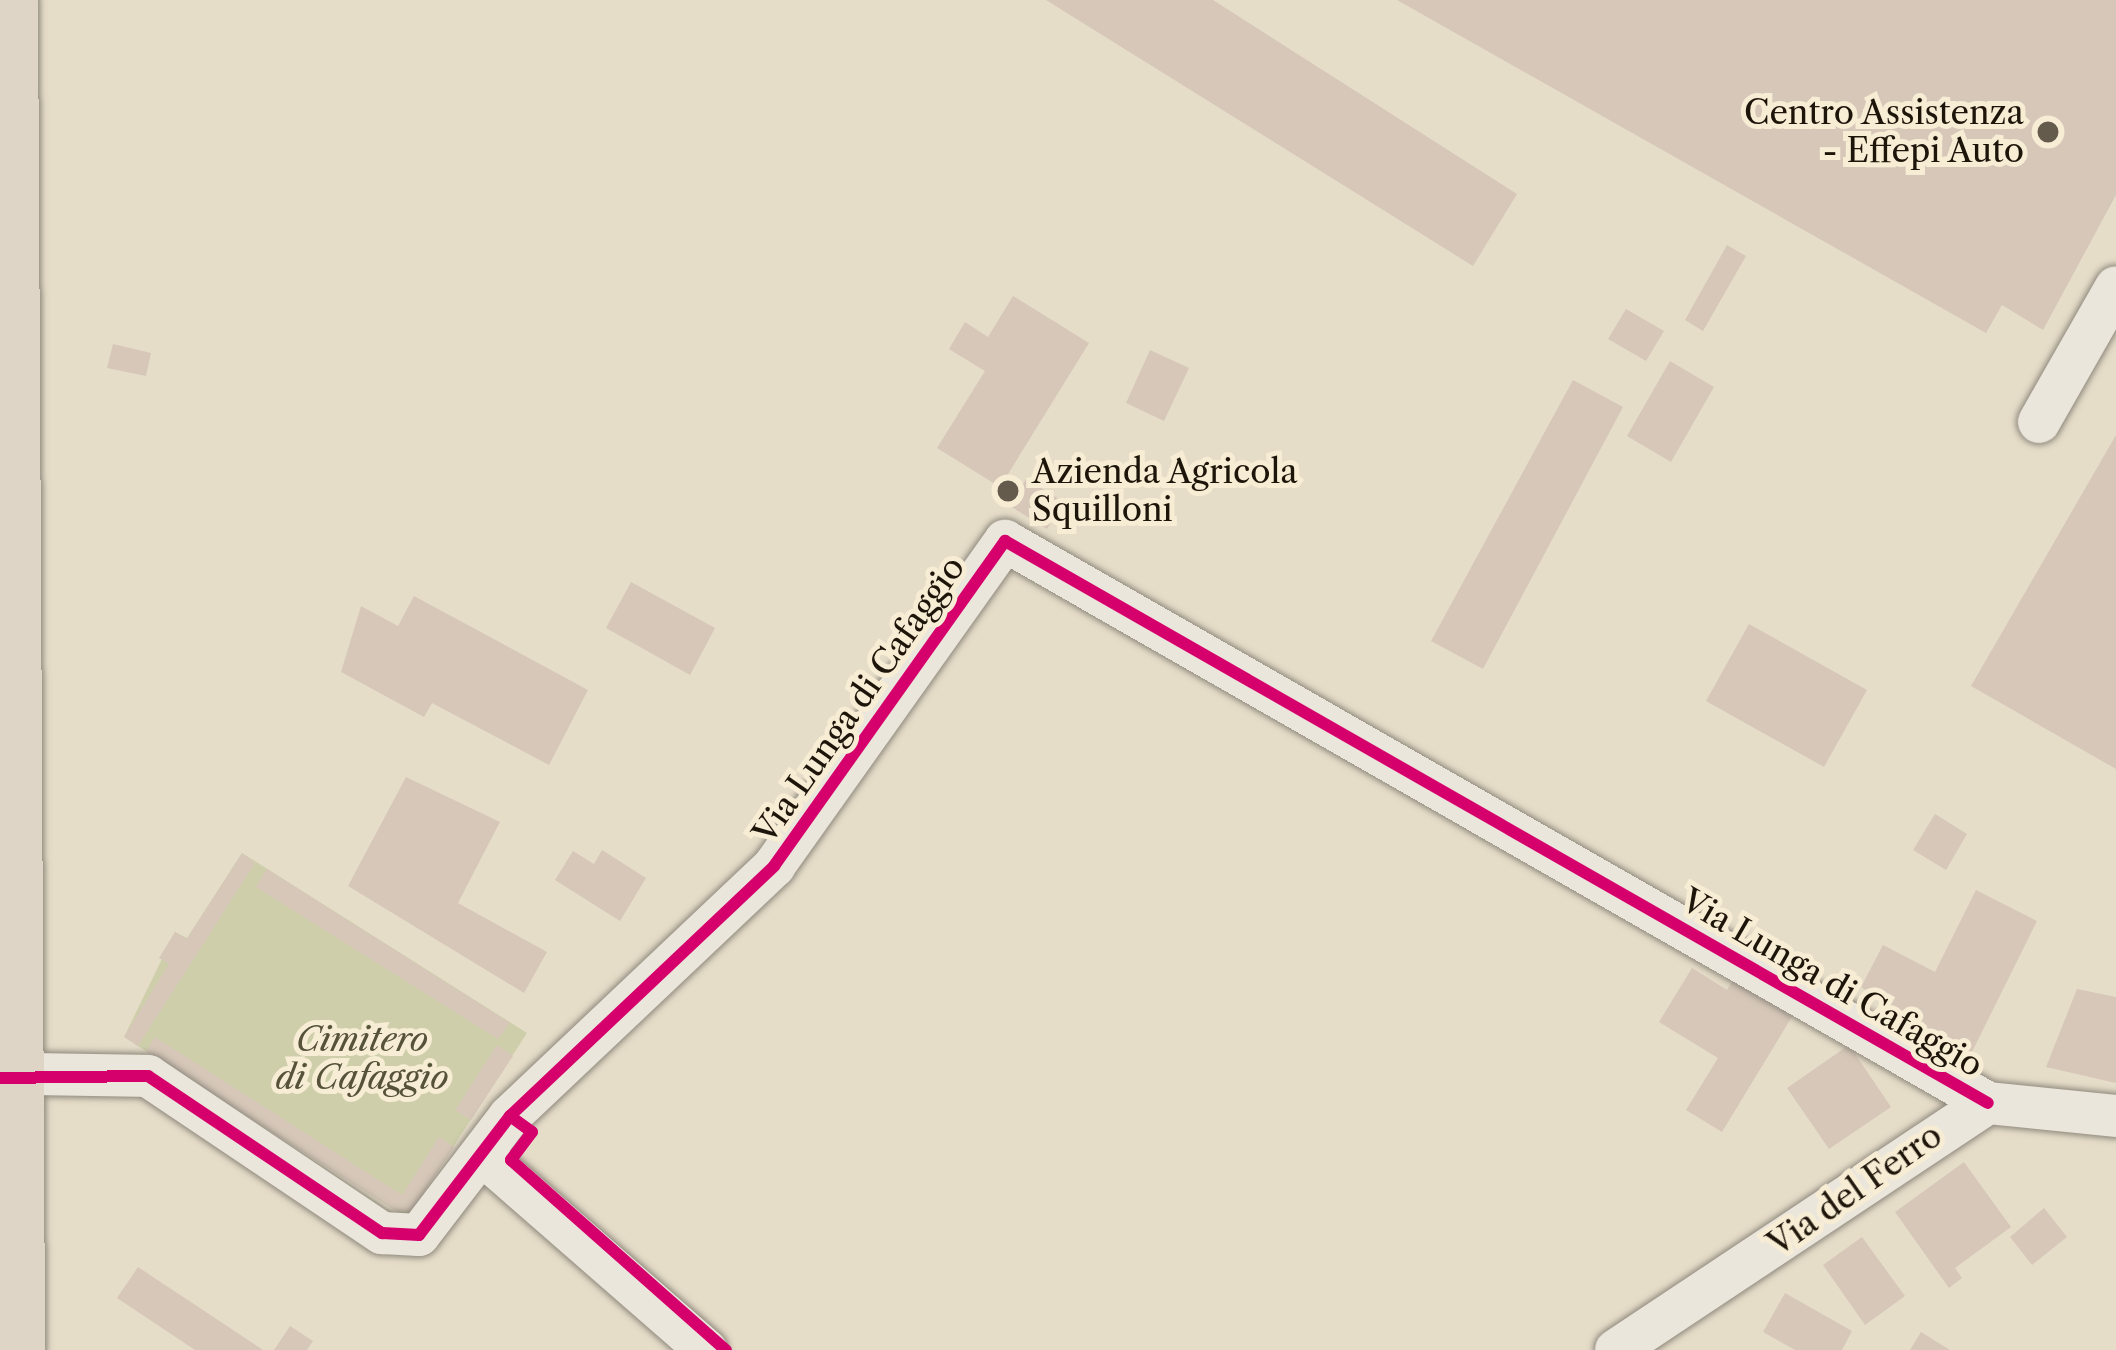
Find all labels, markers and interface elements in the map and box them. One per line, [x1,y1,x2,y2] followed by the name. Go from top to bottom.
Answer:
[1743,93,2024,171] place label: Centro Assistenza - Effepi Auto
[2035,119,2061,145] marker: Centro Assistenza - Effepi Auto
[1032,452,1299,530] place label: Azienda Agricola Squilloni
[995,478,1021,504] marker: Azienda Agricola Squilloni
[745,549,973,851] street label: Via Lunga di Cafaggio
[1674,880,1990,1086] street label: Via Lunga di Cafaggio
[275,1020,449,1098] park label: Cimitero di Cafaggio
[1760,1115,1950,1265] street label: Via del Ferro

